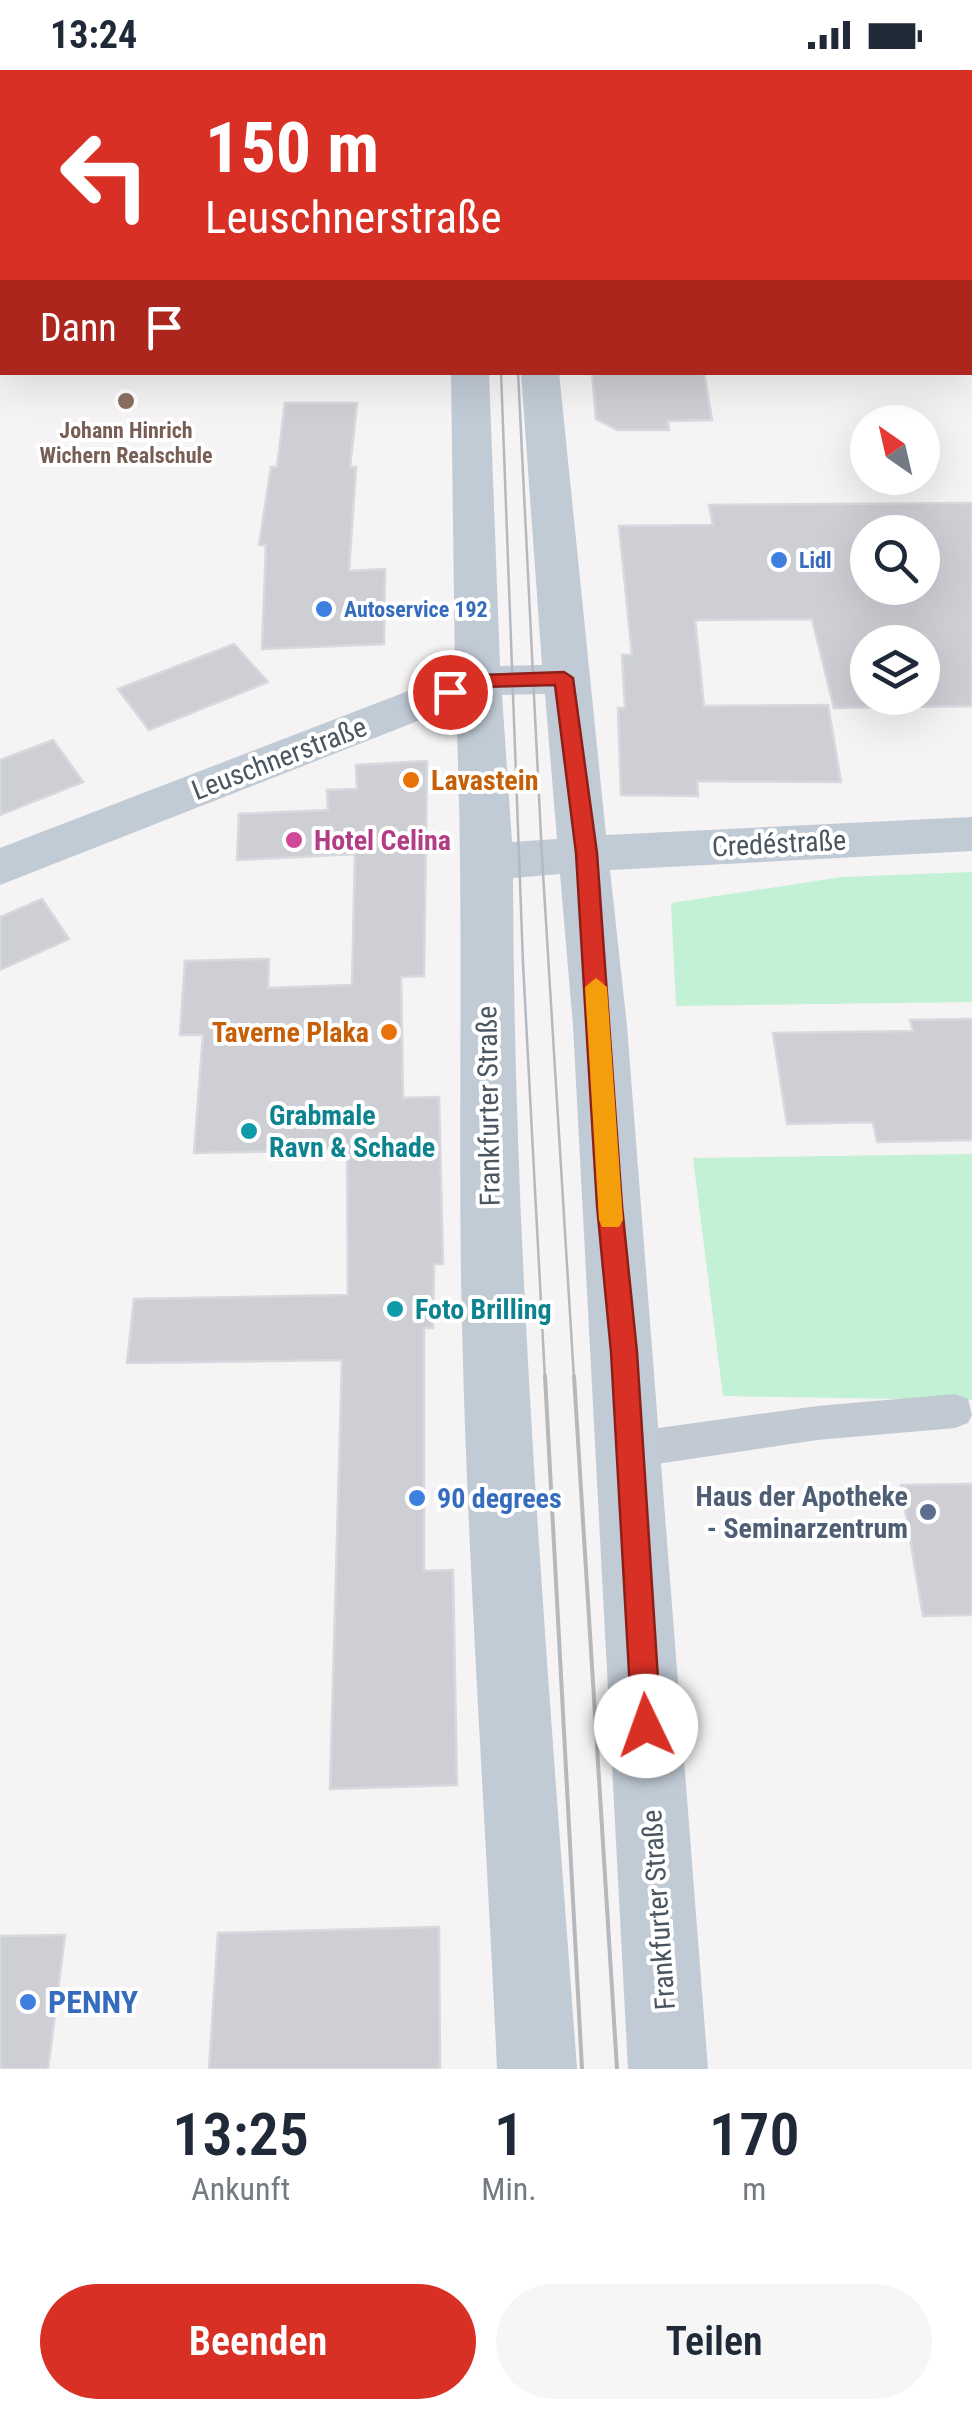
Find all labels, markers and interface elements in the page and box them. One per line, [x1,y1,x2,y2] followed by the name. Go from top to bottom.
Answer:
[50,13,137,57] text: 13:24
[205,107,379,189] text: 150 m
[40,110,170,240] icon: left
[205,191,502,244] text: Leuschnerstraße
[137,300,192,355] icon: arrive
[40,306,117,350] text: Dann
[115,390,137,412] marker: Johann Hinrich Wichern Realschule
[850,405,940,495] north arrow
[850,405,940,715] map controls
[39,418,213,468] place label: Johann Hinrich Wichern Realschule
[850,515,940,605] button: search
[799,548,832,573] place label: Lidl
[768,549,790,571] marker: Lidl
[344,597,488,622] place label: Autoservice 192
[313,598,335,620] marker: Autoservice 192
[850,625,940,715] button: layers
[408,650,493,735] pin
[423,665,478,720] icon: arrive
[187,710,371,807] street label: Leuschnerstraße
[431,764,538,797] place label: Lavastein
[400,769,422,791] marker: Lavastein
[314,824,451,857] place label: Hotel Celina
[711,824,847,863] street label: Credéstraße
[283,829,305,851] marker: Hotel Celina
[470,1005,507,1207] street label: Frankfurter Straße
[212,1016,369,1049] place label: Taverne Plaka
[378,1021,400,1043] marker: Taverne Plaka
[269,1099,435,1164] place label: Grabmale Ravn & Schade
[238,1120,260,1142] marker: Grabmale Ravn & Schade
[415,1293,552,1326] place label: Foto Brilling
[384,1298,406,1320] marker: Foto Brilling
[696,1480,908,1545] place label: Haus der Apotheke - Seminarzentrum
[437,1482,562,1515] place label: 90 degrees
[406,1487,428,1509] marker: 90 degrees
[917,1501,939,1523] marker: Haus der Apotheke - Seminarzentrum
[594,1674,698,1778] position arrow
[635,1809,682,2011] street label: Frankfurter Straße
[48,1983,139,2021] place label: PENNY
[17,1991,39,2013] marker: PENNY
[172,2099,309,2170] text: 13:25
[494,2099,524,2170] text: 1
[709,2099,800,2170] text: 170
[191,2170,290,2208] text: Ankunft
[481,2170,537,2208] text: Min.
[742,2170,766,2208] text: m
[40,2284,476,2399] button: Beenden
[496,2284,932,2399] button: Teilen

